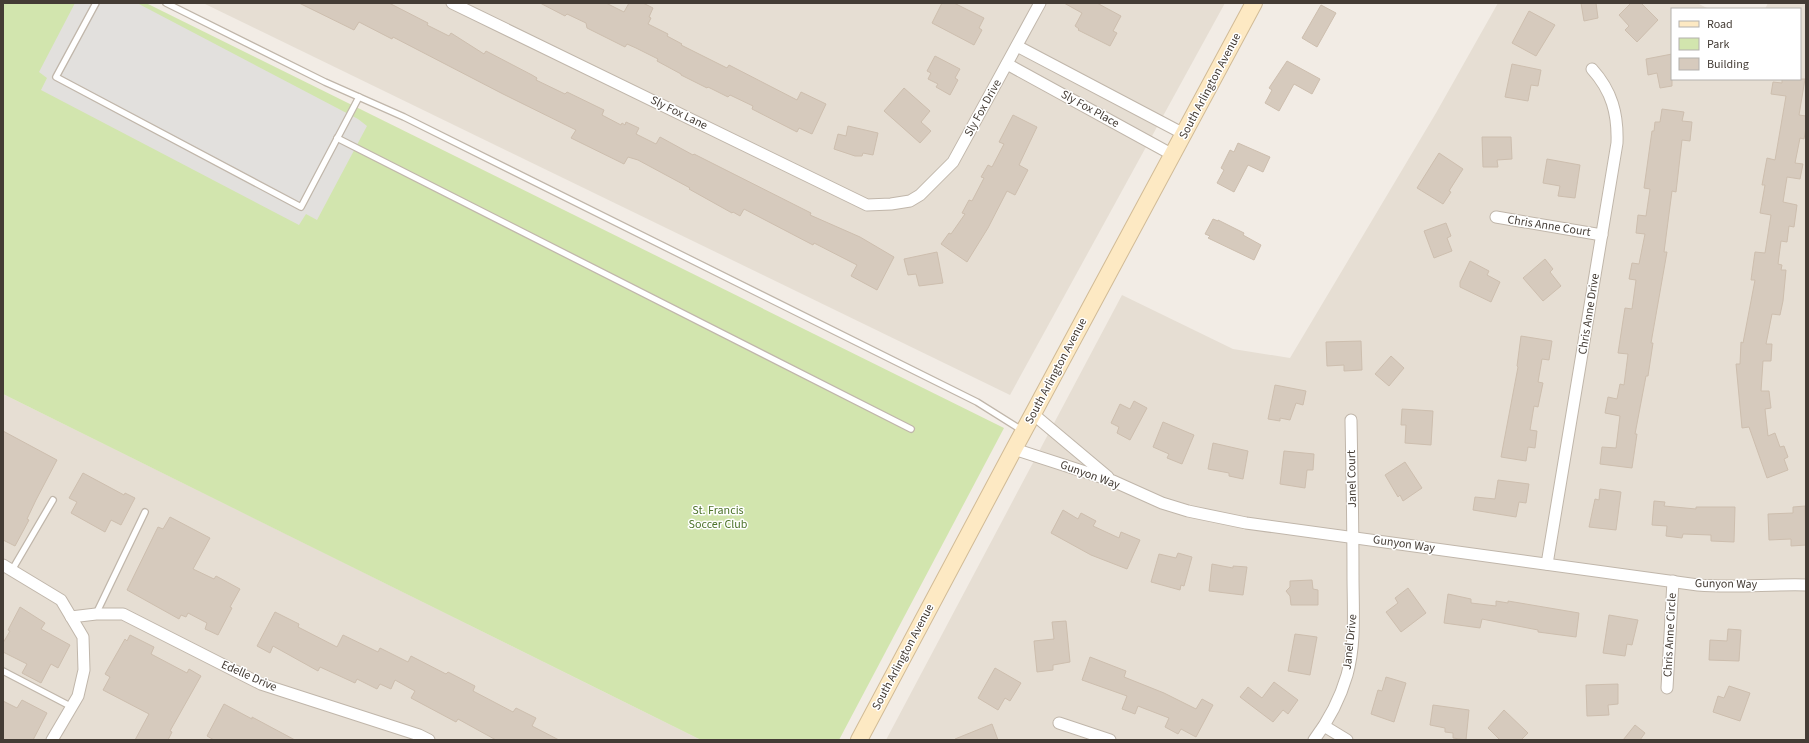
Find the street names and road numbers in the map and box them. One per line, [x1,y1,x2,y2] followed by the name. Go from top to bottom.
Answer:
[1175,30,1245,142] street label: South Arlington Avenue
[960,76,1006,140] street label: Sly Fox Drive
[1058,86,1122,132] street label: Sly Fox Place
[648,92,710,134] street label: Sly Fox Lane
[1506,211,1592,241] street label: Chris Anne Court
[1574,272,1604,356] street label: Chris Anne Drive
[1021,315,1091,427] street label: South Arlington Avenue
[1343,450,1361,508] street label: Janel Court
[1058,456,1123,494] street label: Gunyon Way
[1372,531,1436,557] street label: Gunyon Way
[1695,575,1758,593] street label: Gunyon Way
[1659,592,1681,678] street label: Chris Anne Circle
[868,601,938,713] street label: South Arlington Avenue
[1339,613,1361,671] street label: Janel Drive
[218,656,280,696] street label: Edelle Drive

